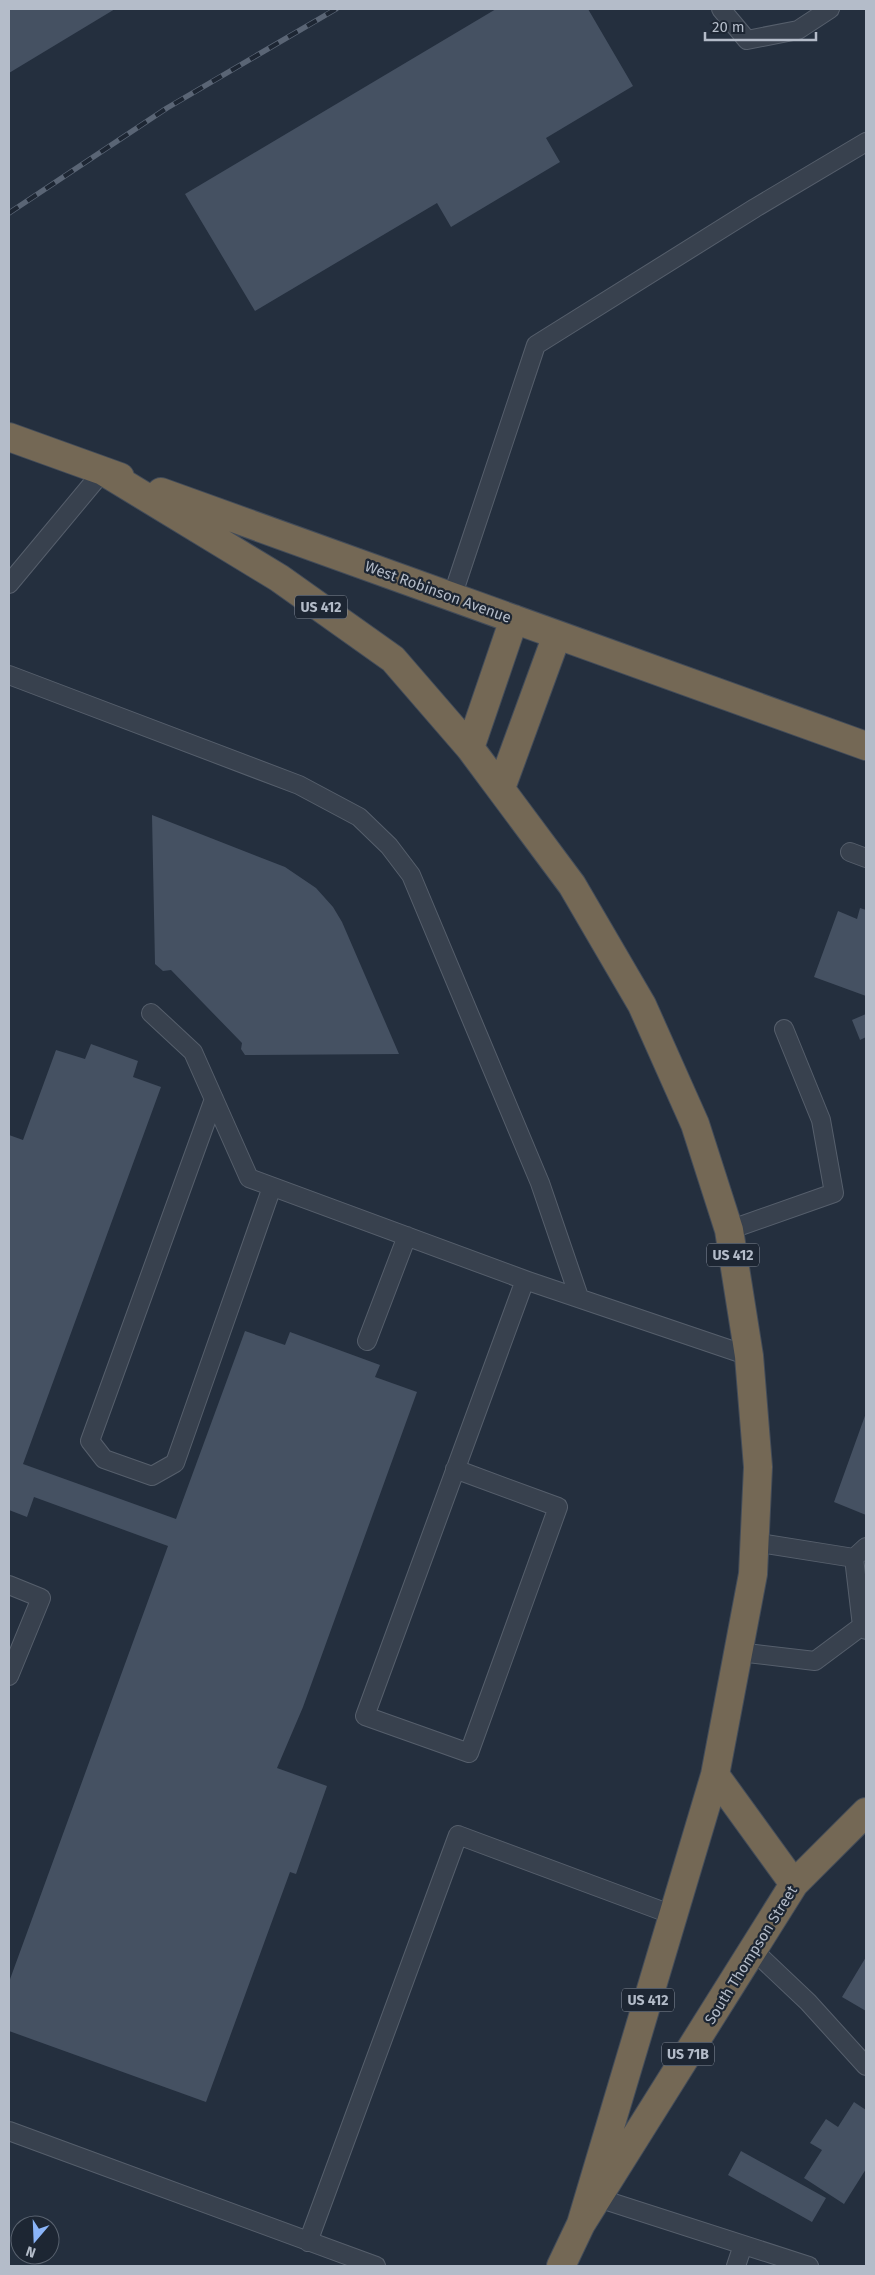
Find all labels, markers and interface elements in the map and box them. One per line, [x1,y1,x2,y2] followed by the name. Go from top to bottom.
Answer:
[705,10,816,42] scale bar
[712,18,745,36] text: 20 m
[362,557,514,627] street label: West Robinson Avenue
[295,596,347,618] road number: US 412
[707,1244,759,1266] road number: US 412
[701,1882,801,2028] street label: South Thompson Street
[622,1988,674,2012] road number: US 412
[662,2042,714,2066] road number: US 71B
[10,2215,60,2265] north arrow
[24,2242,38,2261] text: N

